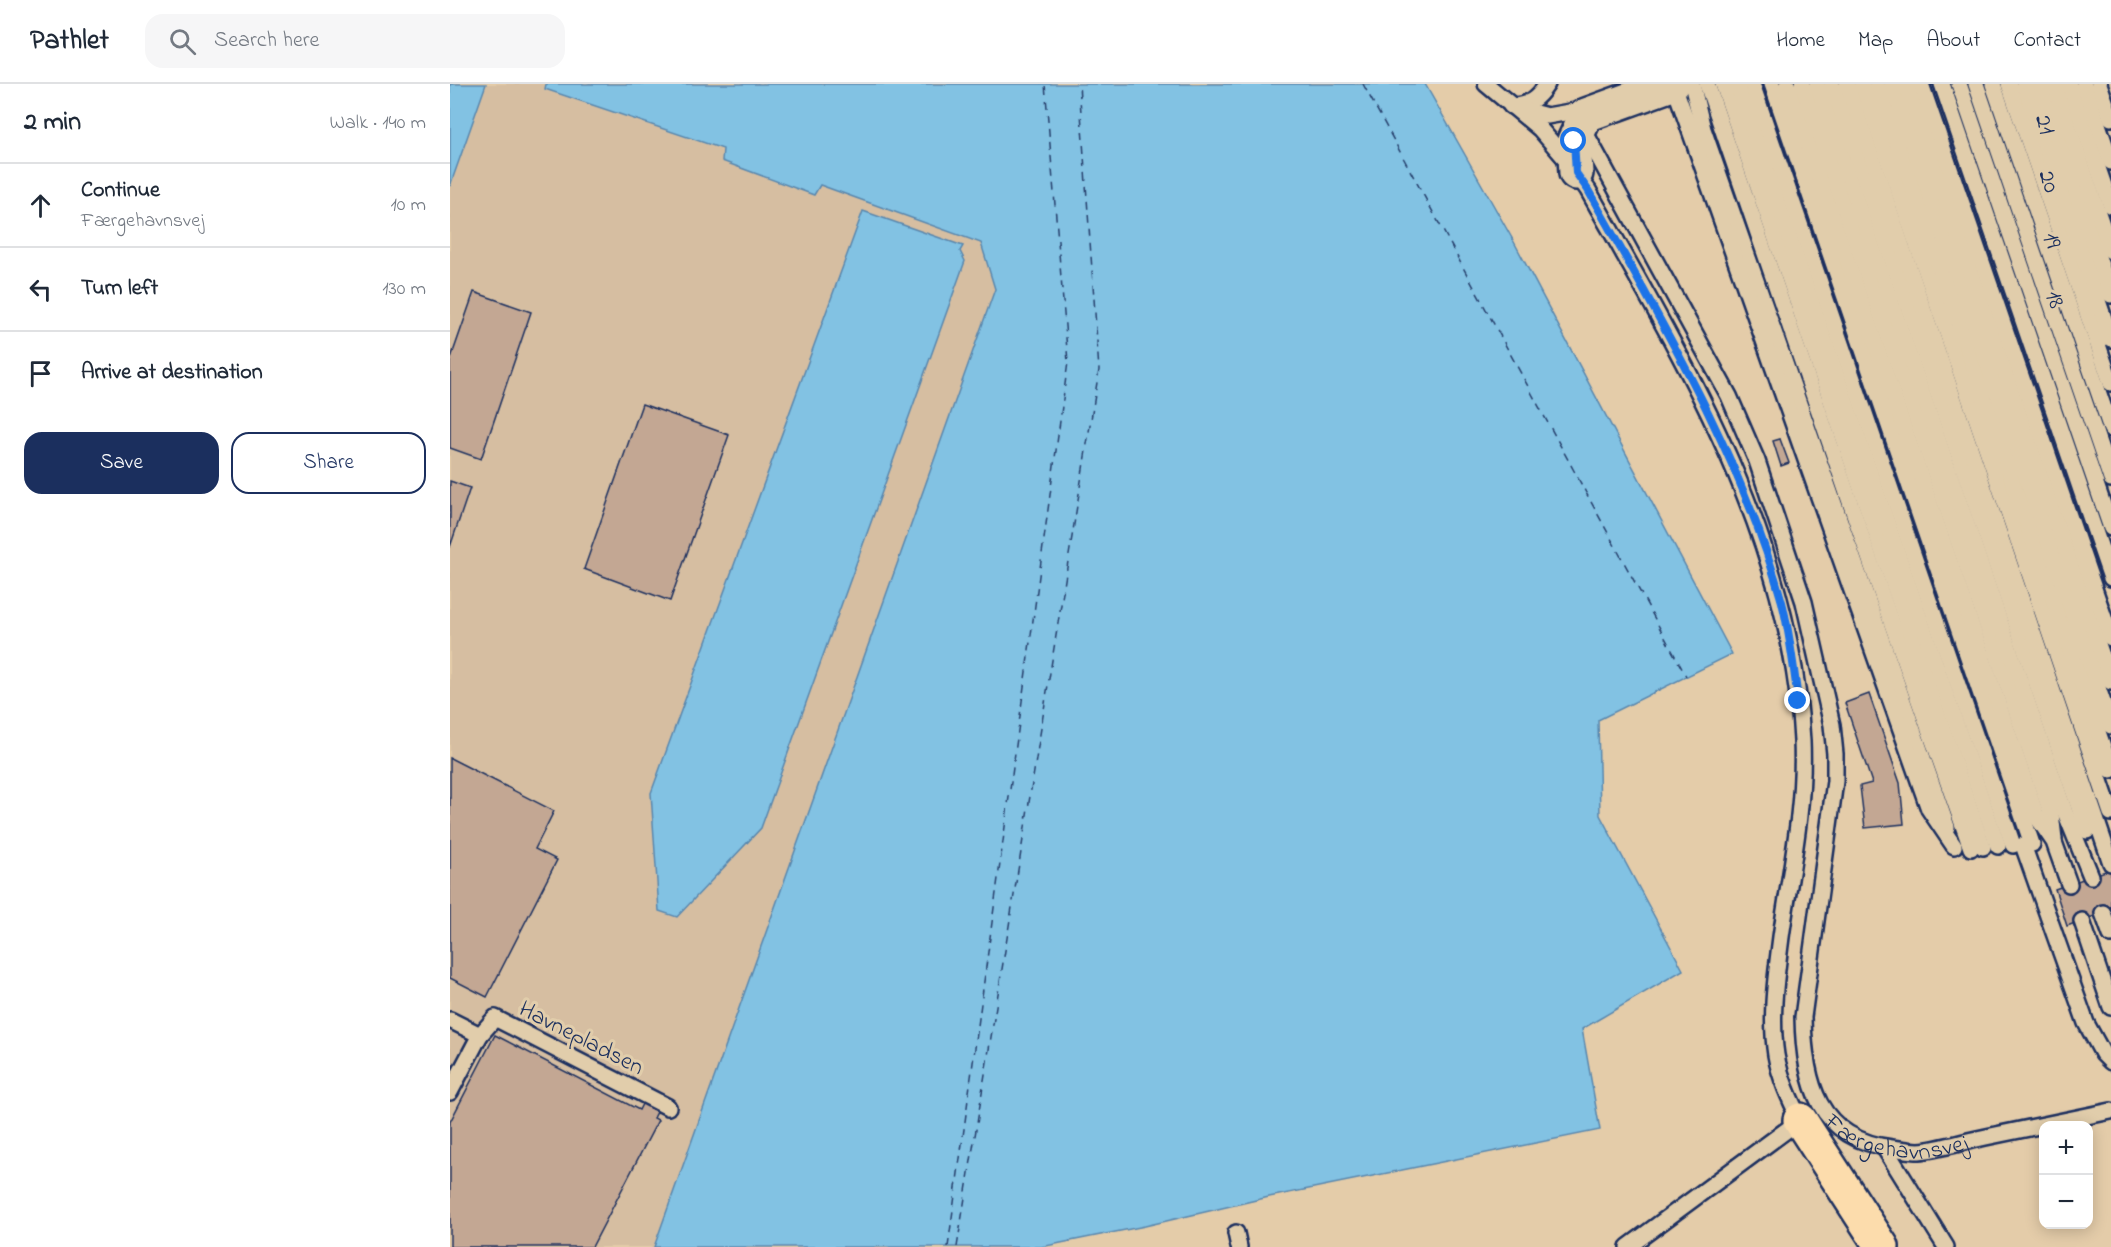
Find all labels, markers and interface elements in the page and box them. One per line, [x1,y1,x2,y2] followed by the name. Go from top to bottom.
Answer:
[145,14,565,68] search box
[30,21,109,62] text: Pathlet
[166,25,199,58] icon: search
[214,25,319,57] text: Search here
[1776,26,1825,56] text: Home
[1858,26,1893,56] text: Map
[1926,26,1980,56] text: About
[2013,26,2081,56] text: Contact
[24,104,81,142] text: 2 min
[330,109,426,138] text: Walk · 140 m
[2024,110,2063,140] street label: 21
[1560,127,1586,153] route start
[2027,166,2068,198] street label: 20
[81,175,160,207] text: Continue
[24,189,57,222] icon: ahead
[390,191,426,220] text: 10 m
[81,207,204,236] text: Færgehavnsvej
[2032,228,2070,254] street label: 19
[24,273,57,306] icon: left
[81,273,158,305] text: Turn left
[382,275,426,304] text: 130 m
[2034,286,2073,313] street label: 18
[24,357,57,390] icon: arrive
[81,357,263,389] text: Arrive at destination
[24,432,219,494] button: Save
[231,432,426,494] button: Share
[1784,687,1810,713] route end
[512,993,650,1086] street label: Havnepladsen
[1814,1106,1973,1171] street label: Færgehavnsvej
[2039,1121,2093,1229] map controls
[2039,1121,2093,1175] button: +
[2039,1175,2093,1229] button: −

